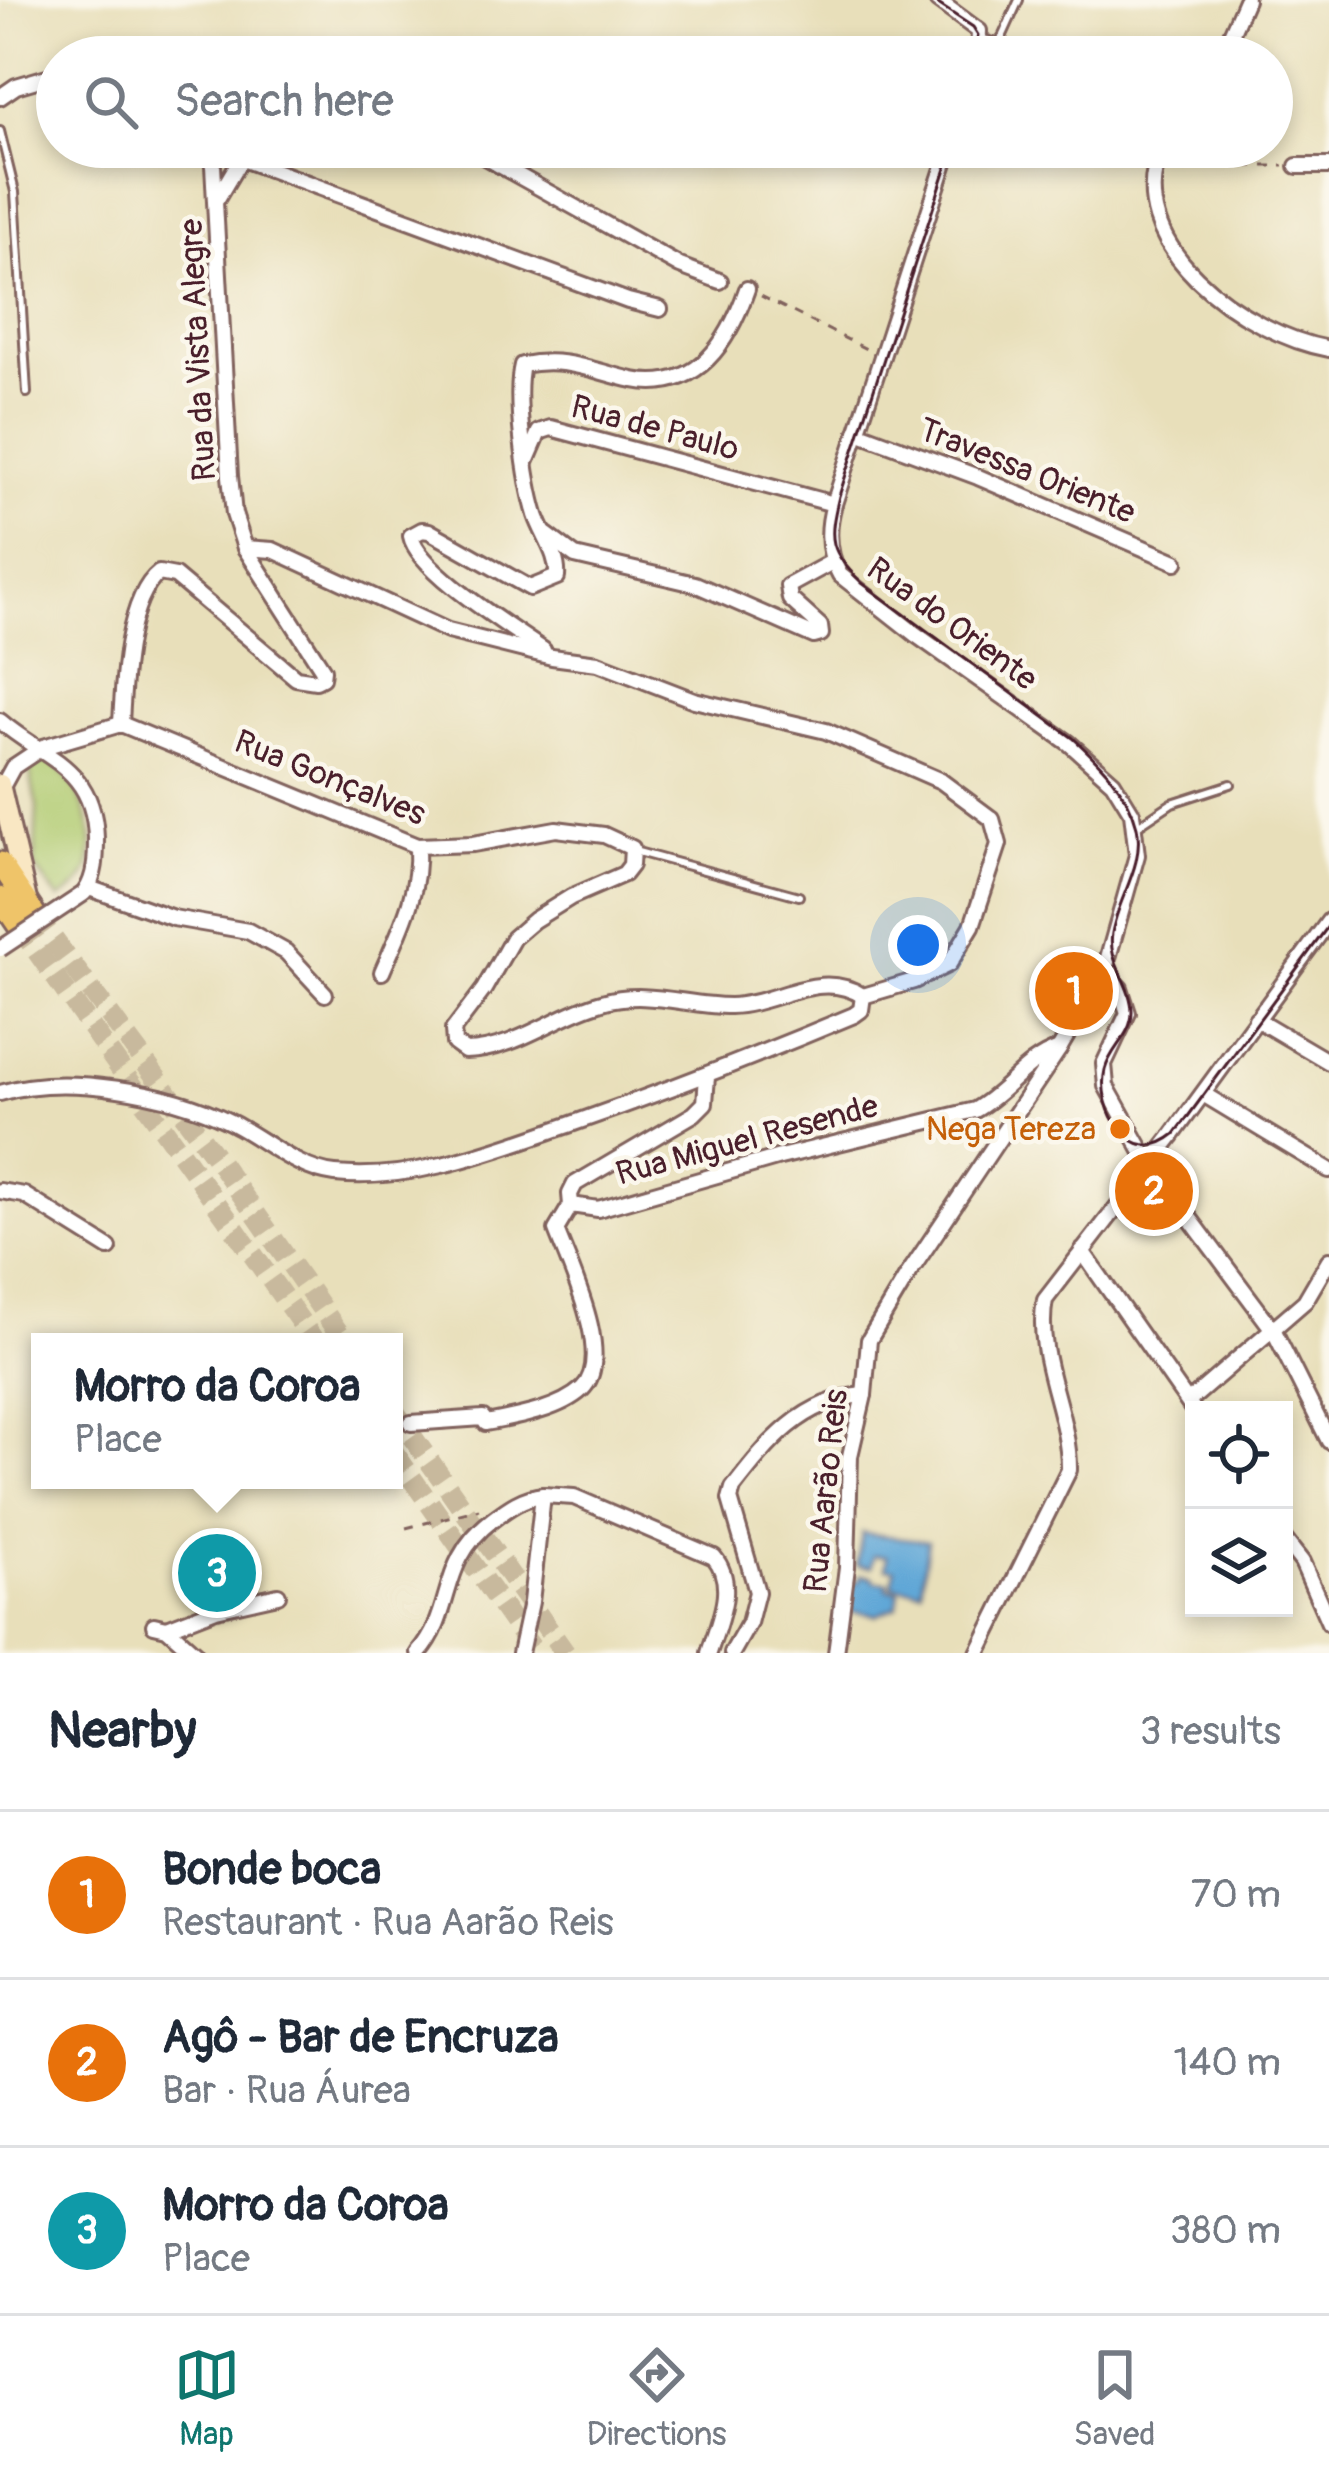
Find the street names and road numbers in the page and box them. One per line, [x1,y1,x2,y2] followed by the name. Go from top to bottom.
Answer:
[171,218,225,482] street label: Rua da Vista Alegre
[567,386,743,470] street label: Rua de Paulo
[913,409,1141,533] street label: Travessa Oriente
[859,548,1045,700] street label: Rua do Oriente
[229,721,432,835] street label: Rua Gonçalves
[612,1085,882,1195] street label: Rua Miguel Resende
[795,1387,857,1595] street label: Rua Aarão Reis

